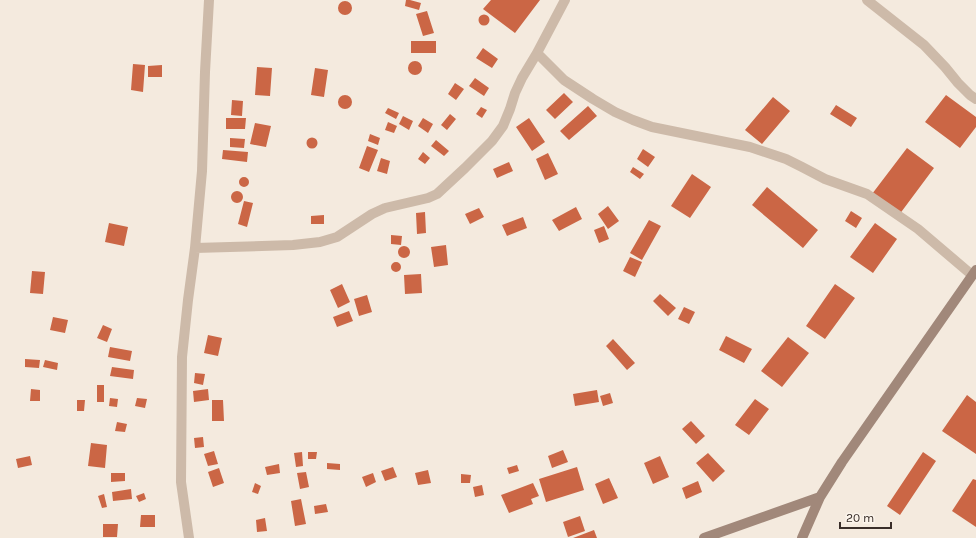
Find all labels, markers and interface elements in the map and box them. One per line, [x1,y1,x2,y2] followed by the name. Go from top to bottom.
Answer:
[840,504,891,530] scale bar
[846,511,874,525] text: 20 m

